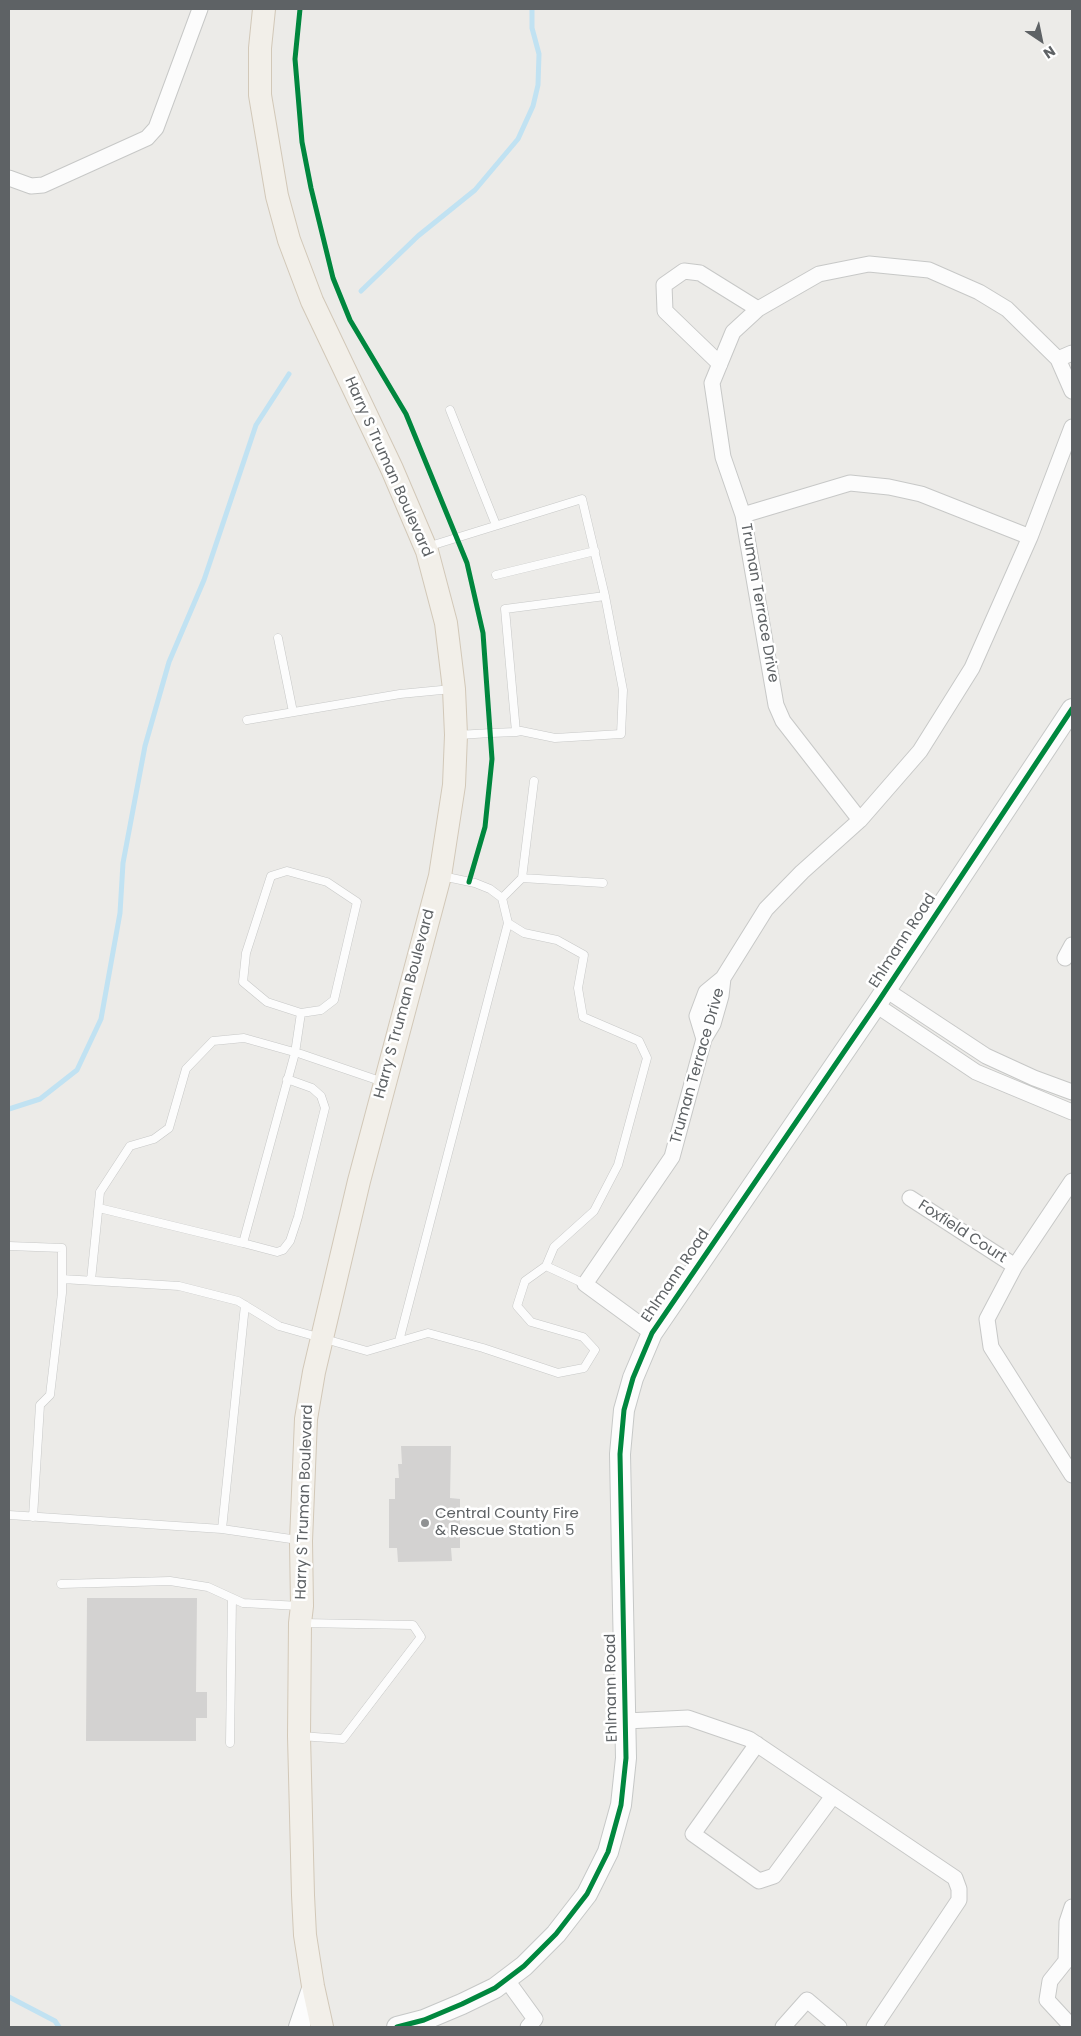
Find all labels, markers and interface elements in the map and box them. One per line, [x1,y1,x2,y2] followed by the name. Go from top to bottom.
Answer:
[1016,15,1066,65] north arrow
[1039,41,1059,64] text: N
[340,374,436,560] street label: Harry S Truman Boulevard
[736,522,782,684] street label: Truman Terrace Drive
[866,890,940,992] street label: Ehlmann Road
[371,907,439,1101] street label: Harry S Truman Boulevard
[667,986,729,1146] street label: Truman Terrace Drive
[914,1197,1010,1267] street label: Foxfield Court
[638,1226,714,1326] street label: Ehlmann Road
[293,1404,317,1600] street label: Harry S Truman Boulevard
[435,1505,579,1540] place label: Central County Fire & Rescue Station 5
[419,1517,431,1529] marker: Central County Fire & Rescue Station 5
[602,1633,622,1743] street label: Ehlmann Road

